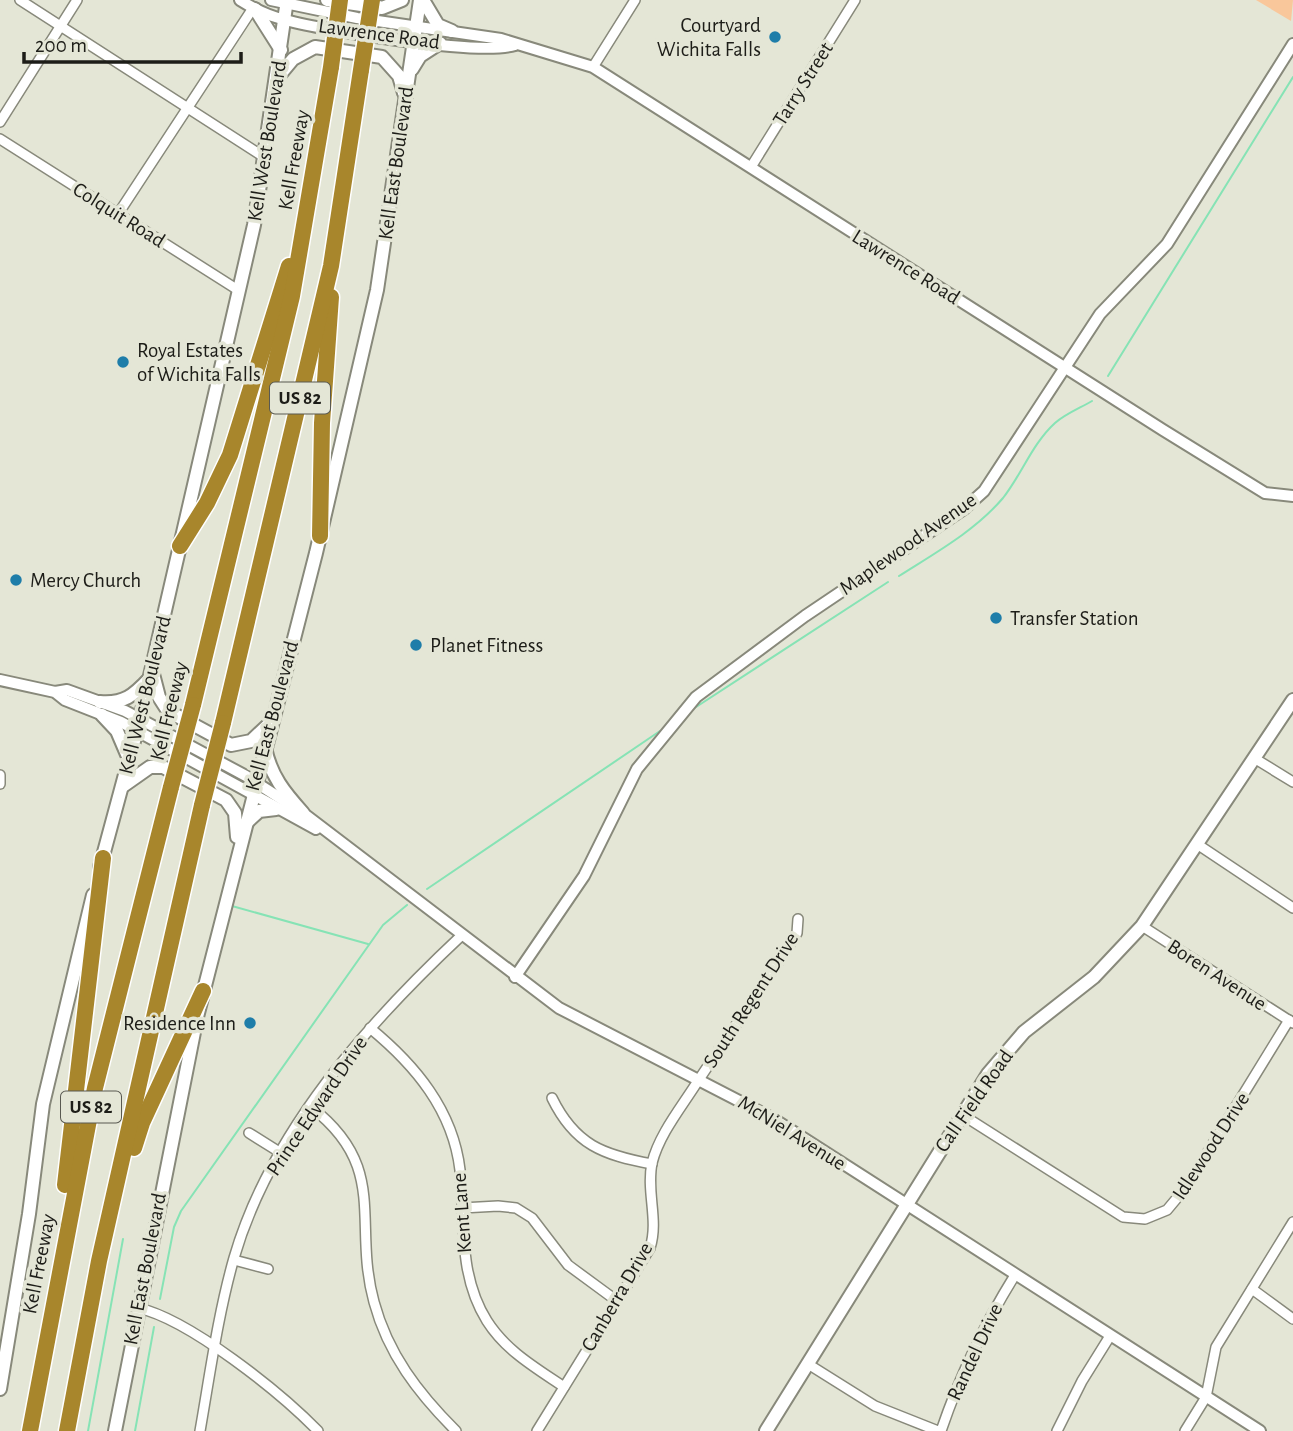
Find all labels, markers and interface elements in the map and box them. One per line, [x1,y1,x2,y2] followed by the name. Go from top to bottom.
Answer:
[317,15,441,53] street label: Lawrence Road
[657,15,761,60] place label: Courtyard Wichita Falls
[24,21,242,65] scale bar
[767,29,783,45] marker: Courtyard Wichita Falls
[35,35,87,56] text: 200 m
[769,38,837,129] street label: Tarry Street
[244,59,290,223] street label: Kell West Boulevard
[375,85,417,241] street label: Kell East Boulevard
[275,108,313,212] street label: Kell Freeway
[69,178,169,252] street label: Colquit Road
[848,226,964,308] street label: Lawrence Road
[137,340,261,385] place label: Royal Estates of Wichita Falls
[115,354,131,370] marker: Royal Estates of Wichita Falls
[270,382,330,414] road number: US 82
[836,489,980,599] street label: Maplewood Avenue
[30,570,141,591] place label: Mercy Church
[8,572,24,588] marker: Mercy Church
[1010,608,1139,629] place label: Transfer Station
[988,610,1004,626] marker: Transfer Station
[115,613,175,776] street label: Kell West Boulevard
[430,635,543,656] place label: Planet Fitness
[408,637,424,653] marker: Planet Fitness
[242,639,302,793] street label: Kell East Boulevard
[147,659,191,763] street label: Kell Freeway
[700,929,802,1071] street label: South Regent Drive
[1164,935,1270,1015] street label: Boren Avenue
[123,1013,236,1034] place label: Residence Inn
[242,1015,258,1031] marker: Residence Inn
[263,1033,371,1179] street label: Prince Edward Drive
[931,1046,1017,1156] street label: Call Field Road
[1169,1089,1253,1203] street label: Idlewood Drive
[61,1092,121,1122] road number: US 82
[734,1092,850,1174] street label: McNiel Avenue
[449,1172,475,1254] street label: Kent Lane
[120,1191,170,1347] street label: Kell East Boulevard
[19,1212,59,1316] street label: Kell Freeway
[577,1239,657,1355] street label: Canberra Drive
[943,1300,1007,1404] street label: Randel Drive

